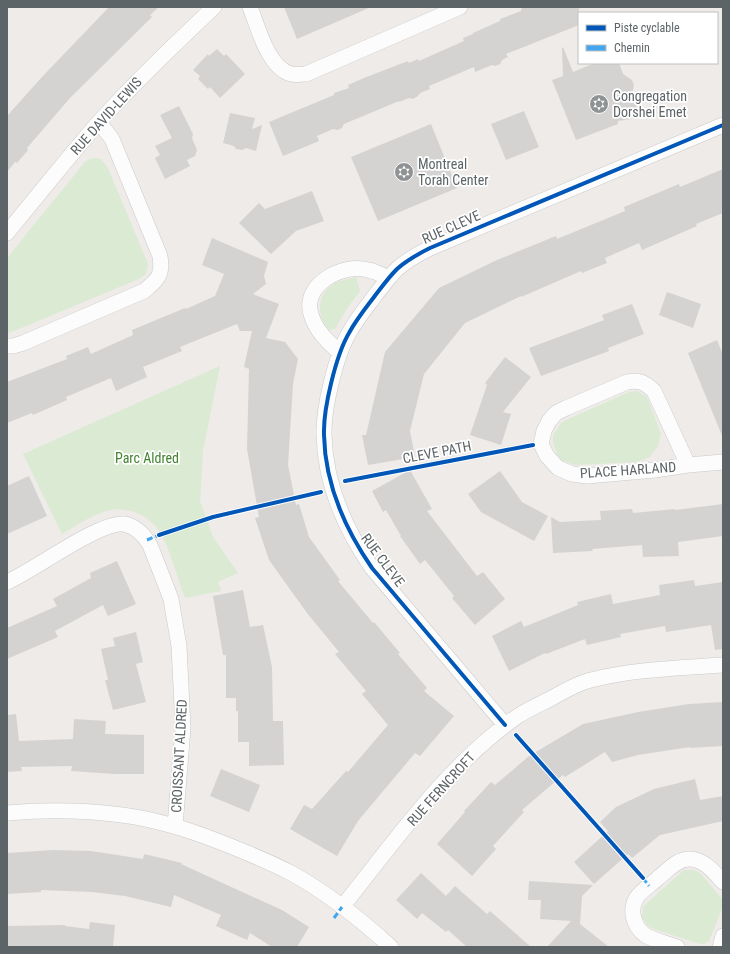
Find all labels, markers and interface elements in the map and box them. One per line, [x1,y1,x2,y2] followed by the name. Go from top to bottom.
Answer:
[578,12,718,64] legend
[614,21,680,35] text: Piste cyclable
[614,41,650,55] text: Chemin
[67,74,145,158] street label: RUE DAVID-LEWIS
[613,88,687,120] place label: Congregation Dorshei Emet
[588,93,610,115] synagogue icon: Congregation Dorshei Emet
[418,156,489,188] place label: Montreal Torah Center
[393,161,415,183] synagogue icon: Montreal Torah Center
[420,207,483,247] street label: RUE CLEVE
[401,438,473,466] street label: CLEVE PATH
[115,450,179,466] park label: Parc Aldred
[579,459,677,481] street label: PLACE HARLAND
[358,530,408,590] street label: RUE CLEVE
[168,699,190,813] street label: CROISSANT ALDRED
[404,749,478,829] street label: RUE FERNCROFT

